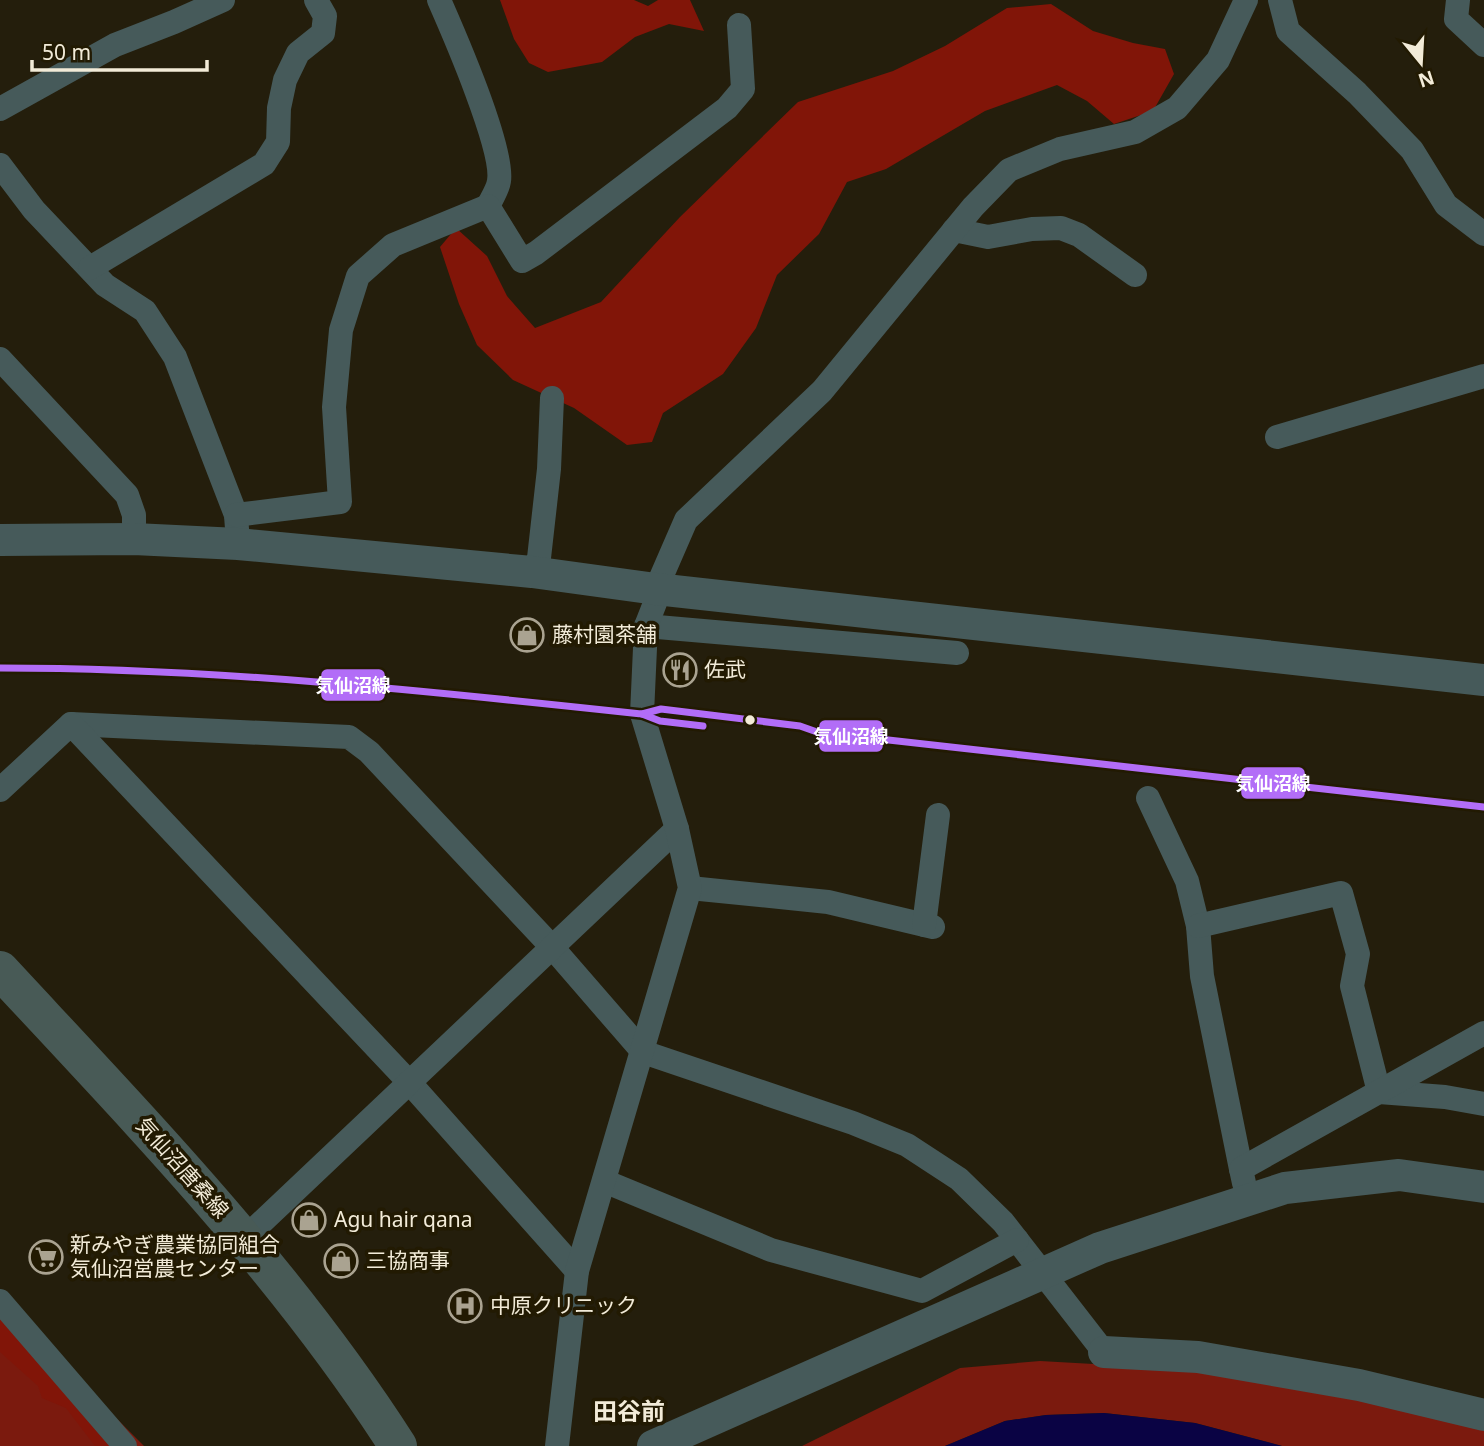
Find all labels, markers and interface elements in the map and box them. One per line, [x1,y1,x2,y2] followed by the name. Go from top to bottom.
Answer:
[32,28,206,72] scale bar
[1386,28,1456,98] north arrow
[42,38,91,66] text: 50 m
[1415,64,1438,94] text: N
[508,616,546,654] shop icon: 藤村園茶舗
[552,620,657,648] place label: 藤村園茶舗
[661,651,699,689] restaurant icon: 佐武
[704,655,746,683] place label: 佐武
[320,668,386,702] line badge: 気仙沼線
[315,672,391,698] text: 気仙沼線
[743,713,757,727] unlabelled marker
[818,719,884,753] line badge: 気仙沼線
[813,723,889,749] text: 気仙沼線
[1240,766,1306,800] line badge: 気仙沼線
[1235,770,1311,796] text: 気仙沼線
[130,1111,235,1224] street label: 気仙沼唐桑線
[290,1201,328,1239] shop icon: Agu hair qana
[334,1205,473,1233] place label: Agu hair qana
[70,1230,280,1282] place label: 新みやぎ農業協同組合 気仙沼営農センター
[27,1238,65,1276] supermarket icon: 新みやぎ農業協同組合 気仙沼営農センター
[322,1242,360,1280] shop icon: 三協商事
[366,1246,450,1274] place label: 三協商事
[446,1287,484,1325] hospital icon: 中原クリニック
[490,1291,637,1319] place label: 中原クリニック
[593,1394,665,1427] district label: 田谷前

